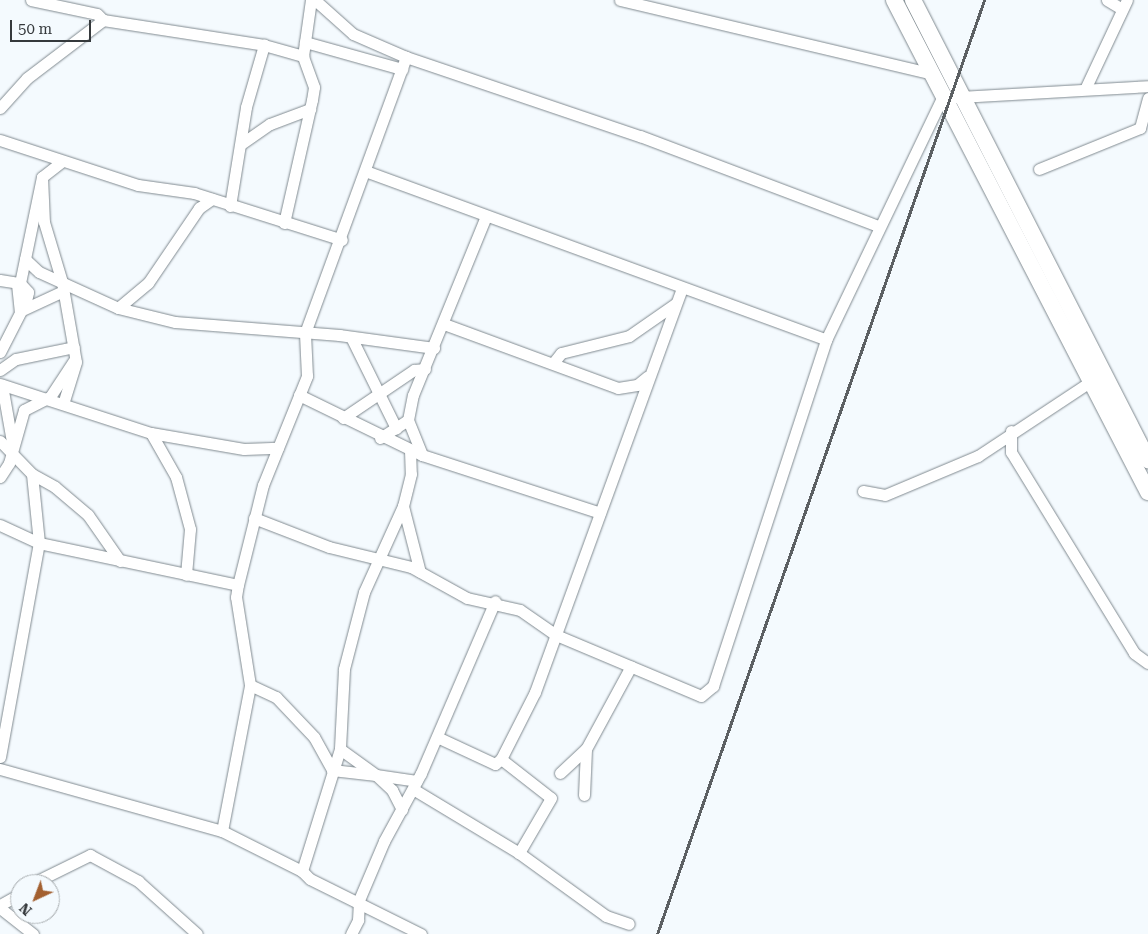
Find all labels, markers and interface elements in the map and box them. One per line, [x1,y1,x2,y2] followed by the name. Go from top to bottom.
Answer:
[12,10,94,42] scale bar
[18,20,52,38] text: 50 m
[10,874,60,924] north arrow
[16,900,35,919] text: N

